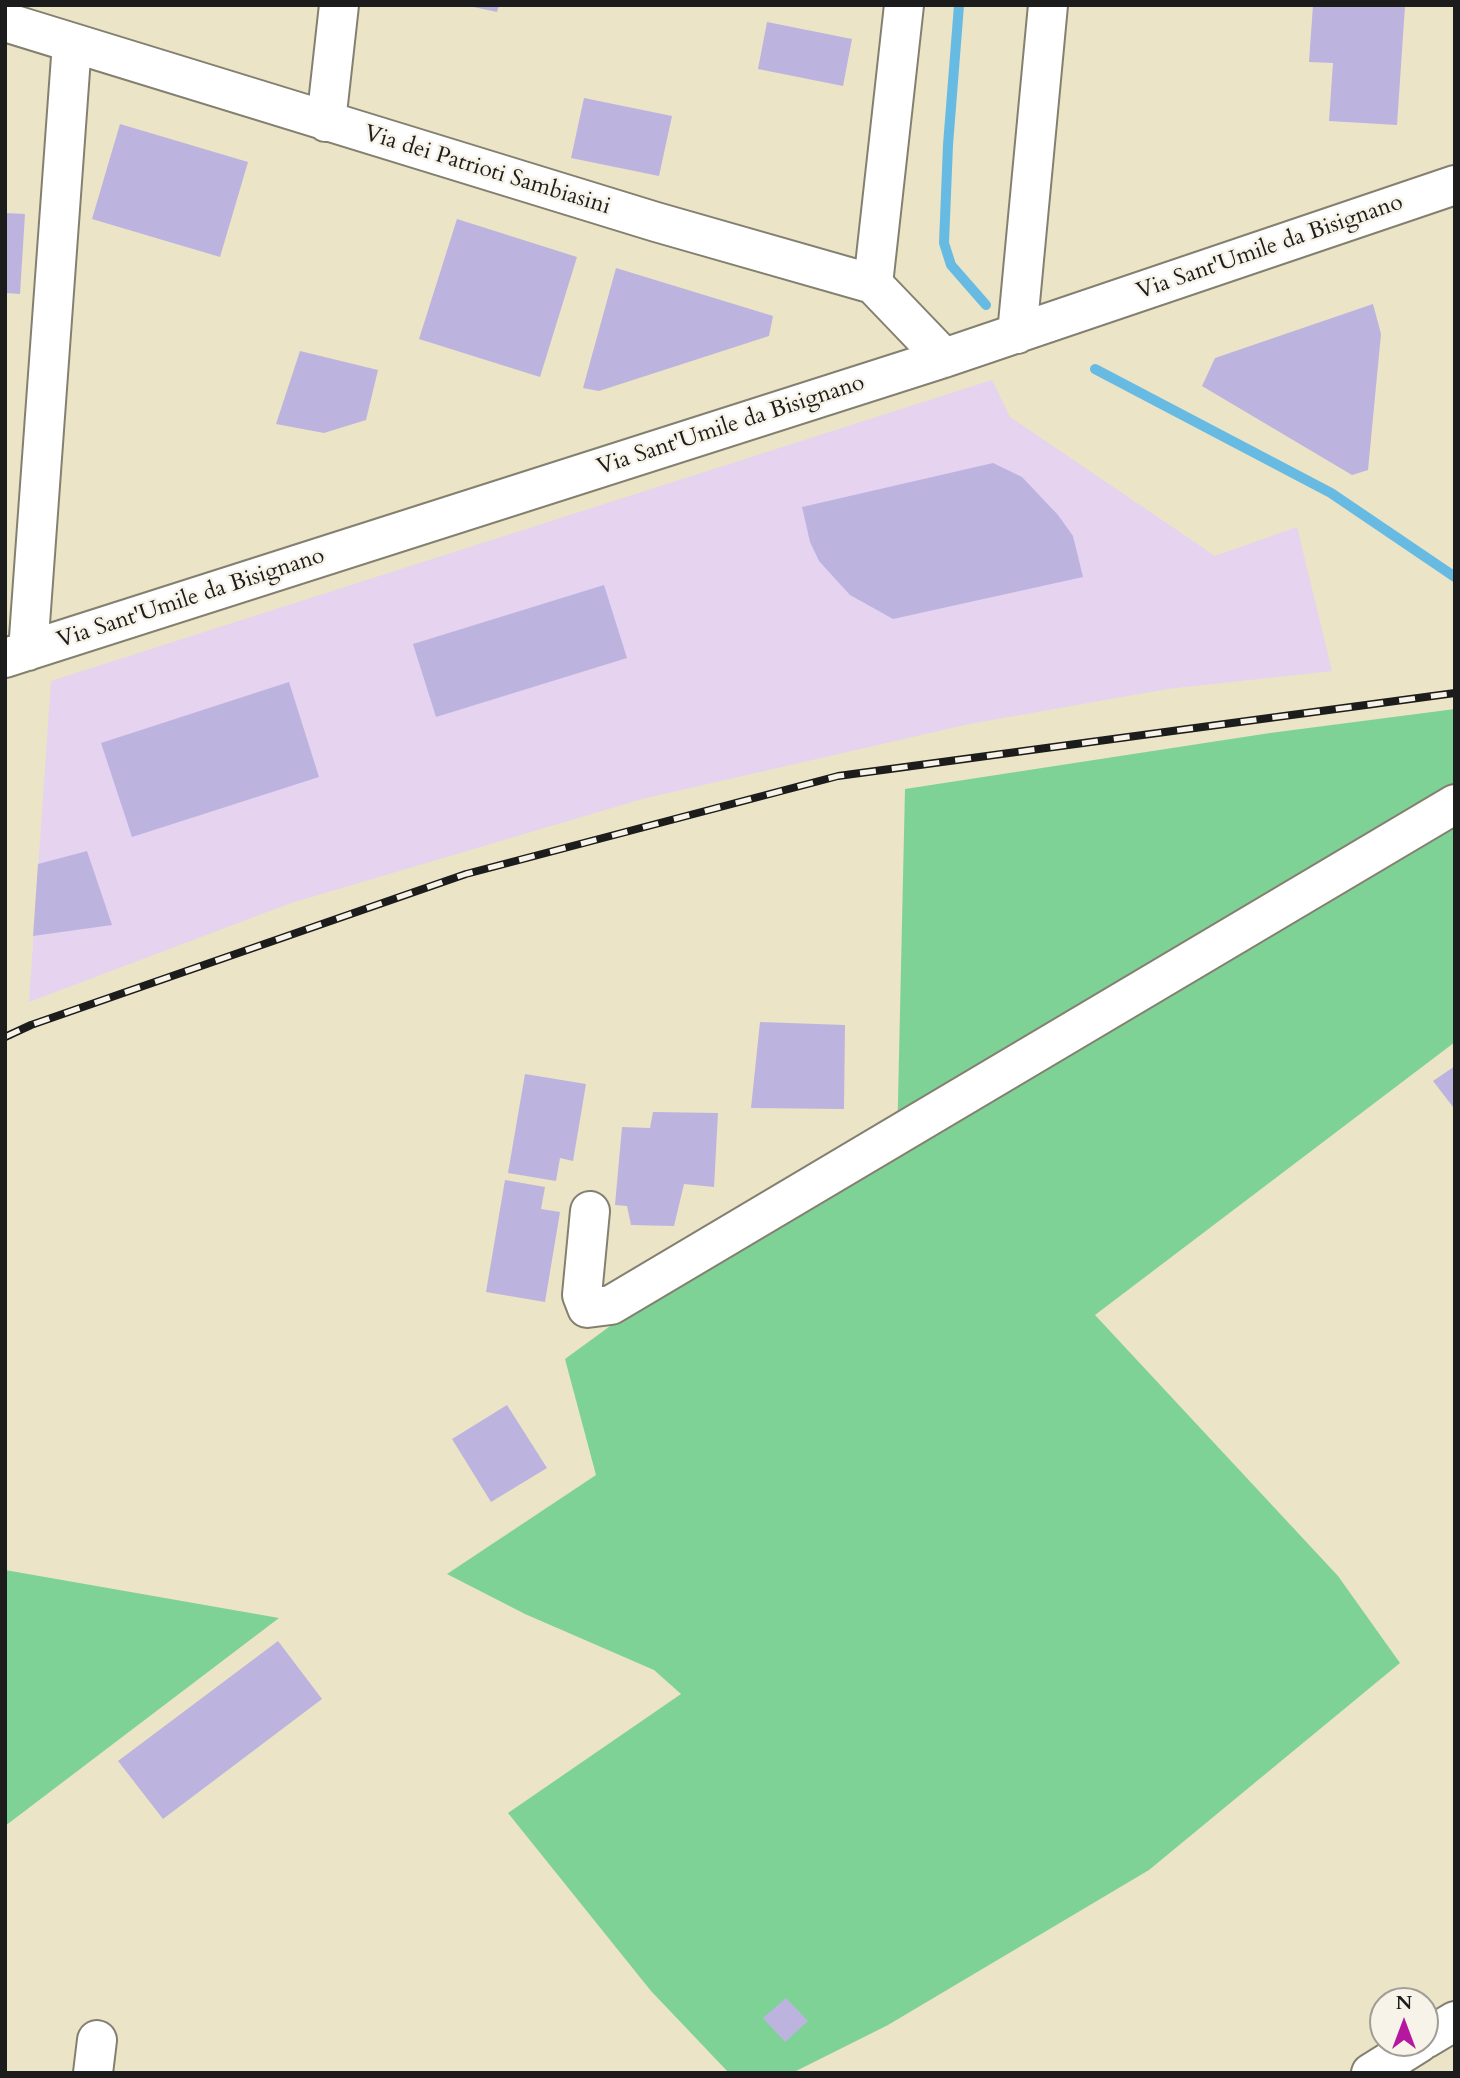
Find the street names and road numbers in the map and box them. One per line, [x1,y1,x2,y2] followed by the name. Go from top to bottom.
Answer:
[360,120,614,222] street label: Via dei Patrioti Sambiasini
[1133,189,1407,307] street label: Via Sant'Umile da Bisignano
[594,370,868,482] street label: Via Sant'Umile da Bisignano
[54,543,328,655] street label: Via Sant'Umile da Bisignano

